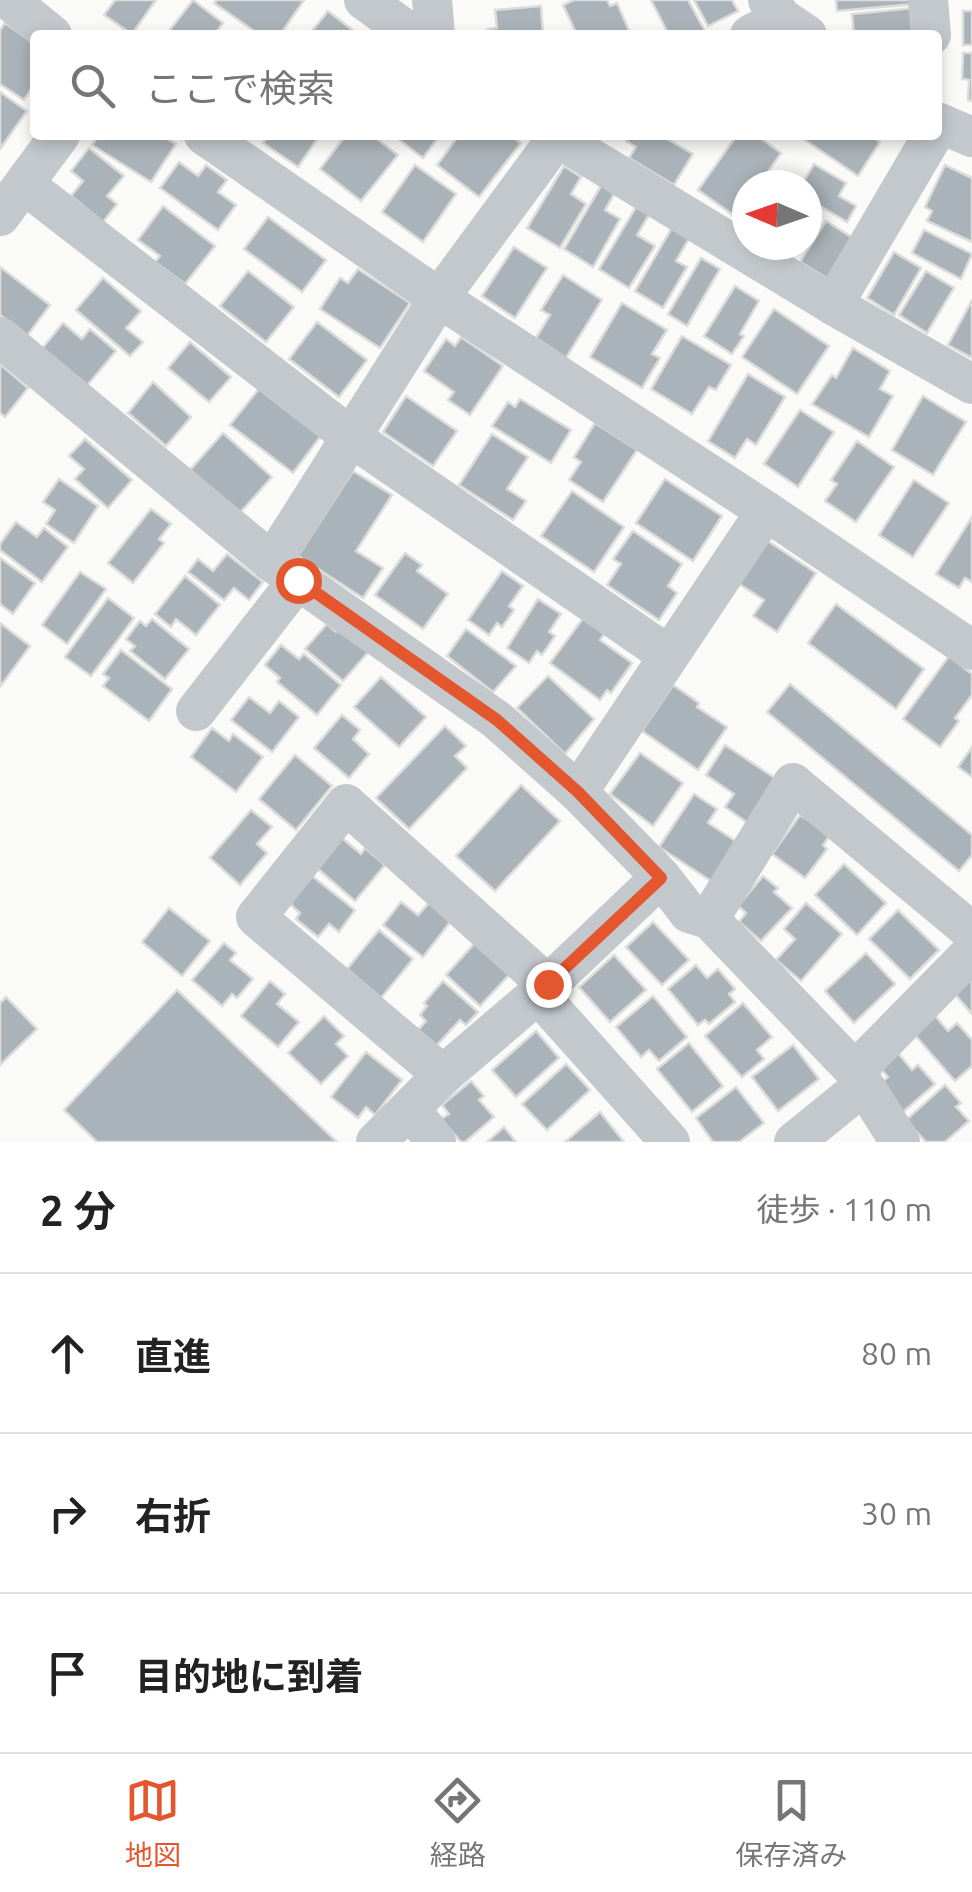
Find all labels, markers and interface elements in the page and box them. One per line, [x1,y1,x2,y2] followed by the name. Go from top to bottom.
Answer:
[30,30,942,140] search box
[65,58,120,113] icon: search
[145,67,335,109] text: ここで検索
[732,170,822,260] north arrow
[276,558,322,604] route start
[526,962,572,1008] route end
[40,1187,116,1234] text: 2 分
[756,1191,932,1227] text: 徒歩 · 110 m
[40,1326,95,1381] icon: ahead
[135,1335,211,1377] text: 直進
[861,1335,932,1371] text: 80 m
[40,1486,95,1541] icon: right
[135,1495,211,1537] text: 右折
[861,1495,932,1531] text: 30 m
[40,1646,95,1701] icon: arrive
[135,1655,363,1697] text: 目的地に到着
[125,1773,181,1873] tab: 地図
[430,1773,486,1873] tab: 経路
[735,1773,847,1873] tab: 保存済み

